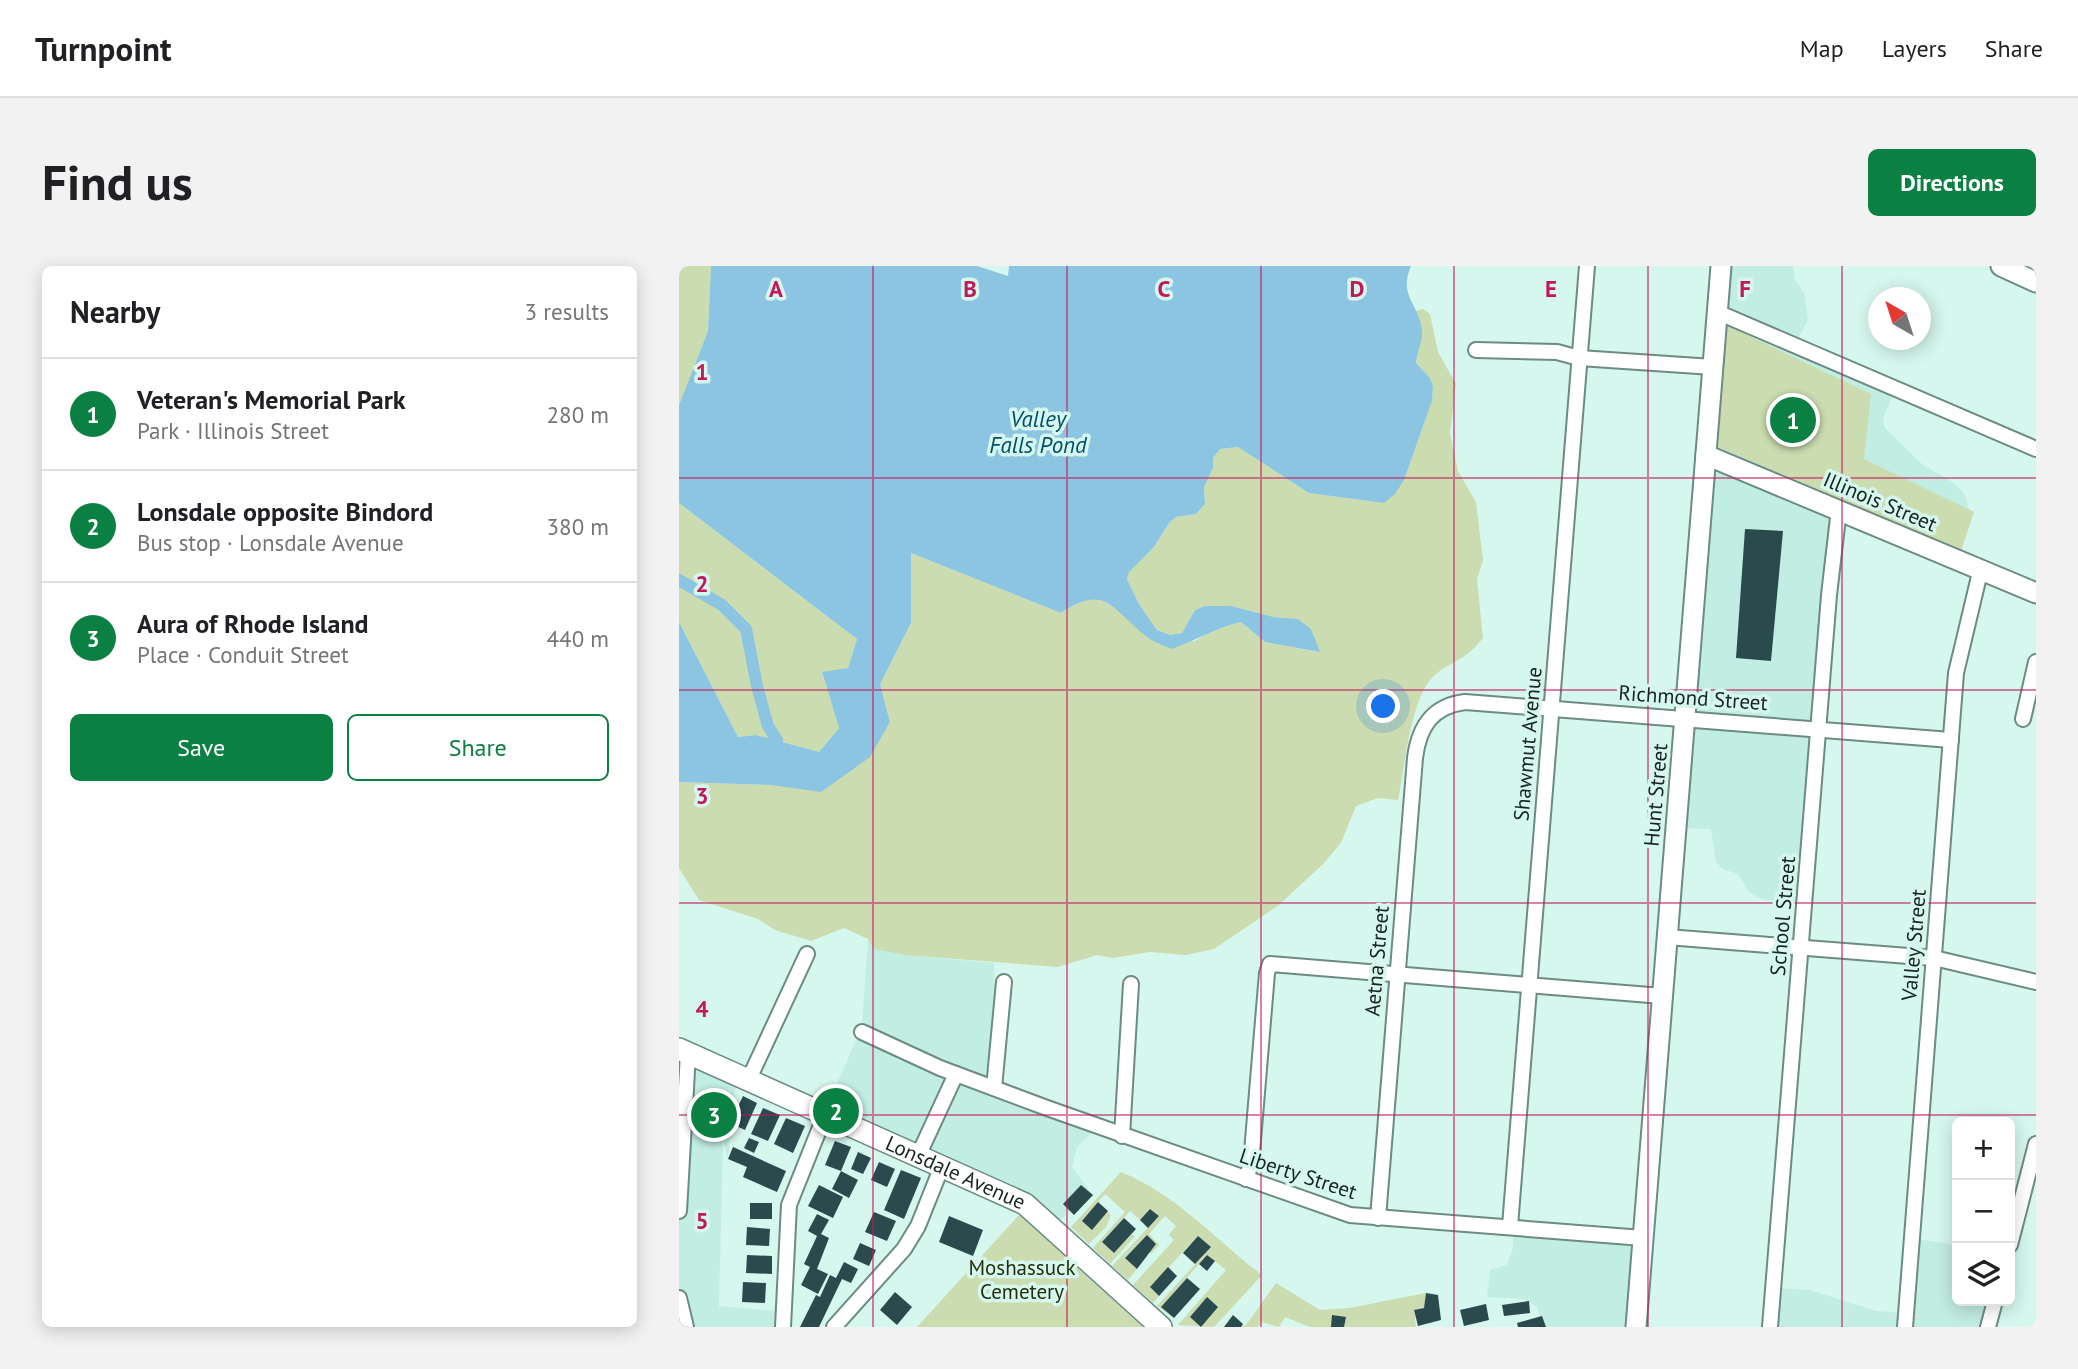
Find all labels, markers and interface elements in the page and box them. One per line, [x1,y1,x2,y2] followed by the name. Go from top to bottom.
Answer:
[35,27,172,70] text: Turnpoint
[1800,33,1844,64] text: Map
[1882,33,1947,64] text: Layers
[1985,33,2043,64] text: Share
[1868,149,2036,216] button: Directions
[42,150,193,214] text: Find us
[769,274,783,303] text: A
[963,274,977,303] text: B
[1158,274,1171,303] text: C
[1350,274,1364,303] text: D
[1545,274,1557,303] text: E
[1739,274,1751,303] text: F
[1868,287,1931,350] north arrow
[70,292,160,331] text: Nearby
[525,297,609,326] text: 3 results
[695,357,709,386] text: 1
[137,383,406,416] text: Veteran's Memorial Park
[1770,394,1816,446] pin: 1
[86,400,100,429] text: 1
[547,400,609,429] text: 280 m
[989,404,1088,459] water label: Valley Falls Pond
[137,416,329,445] text: Park · Illinois Street
[1819,466,1941,538] street label: Illinois Street
[137,495,433,528] text: Lonsdale opposite Bindord
[86,512,100,541] text: 2
[547,512,609,541] text: 380 m
[137,528,404,557] text: Bus stop · Lonsdale Avenue
[695,569,709,598] text: 2
[137,607,369,640] text: Aura of Rhode Island
[86,624,100,653] text: 3
[547,624,609,653] text: 440 m
[137,640,349,669] text: Place · Conduit Street
[1507,666,1548,822] street label: Shawmut Avenue
[1618,679,1769,716] street label: Richmond Street
[1366,689,1400,723] your location
[70,714,333,781] button: Save
[347,714,609,781] button: Share
[1638,742,1673,848] street label: Hunt Street
[695,781,709,810] text: 3
[1764,855,1801,977] street label: School Street
[1895,888,1932,1003] street label: Valley Street
[1358,905,1395,1017] street label: Aetna Street
[695,994,709,1023] text: 4
[813,1085,859,1137] pin: 2
[691,1089,737,1141] pin: 3
[1952,1117,2015,1306] map controls
[1952,1117,2015,1180] button: +
[882,1129,1030,1215] street label: Lonsdale Avenue
[1236,1142,1360,1205] street label: Liberty Street
[1952,1180,2015,1243] button: −
[695,1206,709,1235] text: 5
[1952,1243,2015,1306] button: layers
[968,1254,1076,1305] park label: Moshassuck Cemetery

